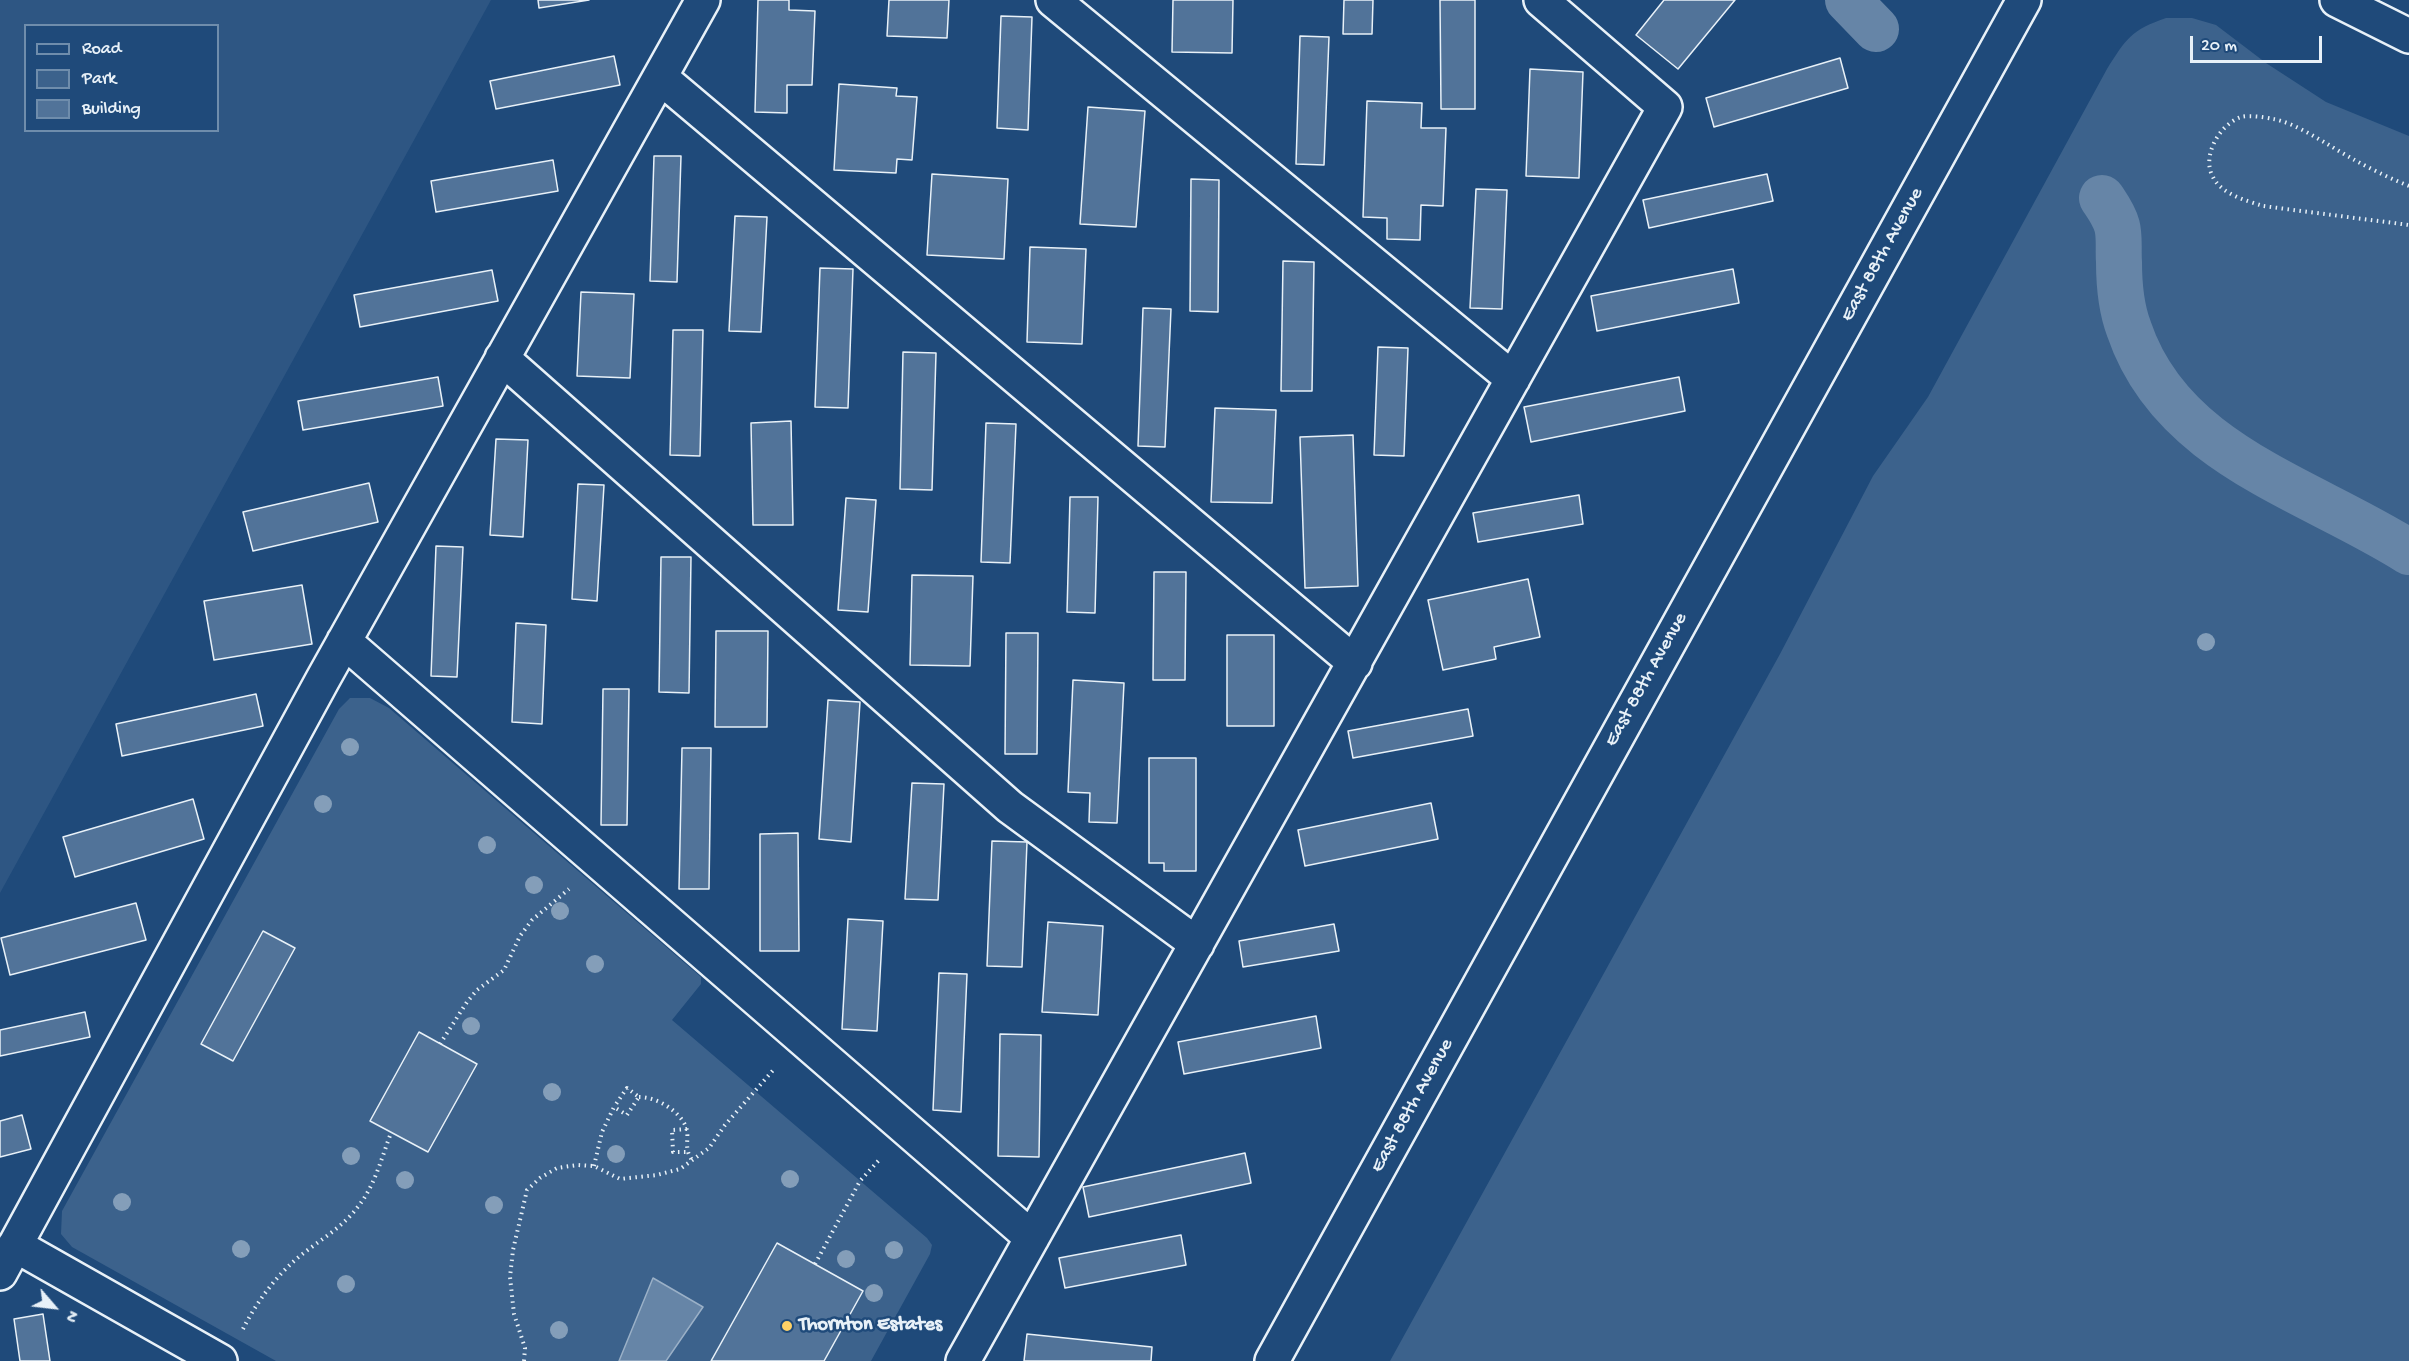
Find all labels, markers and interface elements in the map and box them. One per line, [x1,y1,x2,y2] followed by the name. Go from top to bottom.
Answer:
[24,24,219,132] legend
[2193,24,2325,62] scale bar
[2201,36,2237,57] text: 20 m
[82,39,121,60] text: Road
[82,69,116,90] text: Park
[82,99,141,120] text: Building
[1836,184,1930,326] street label: East 88th Avenue
[1600,609,1694,751] street label: East 88th Avenue
[1366,1035,1460,1177] street label: East 88th Avenue
[24,1277,84,1337] north arrow
[59,1307,81,1325] text: N
[799,1314,942,1338] place label: Thornton Estates
[780,1319,794,1333] marker: Thornton Estates

